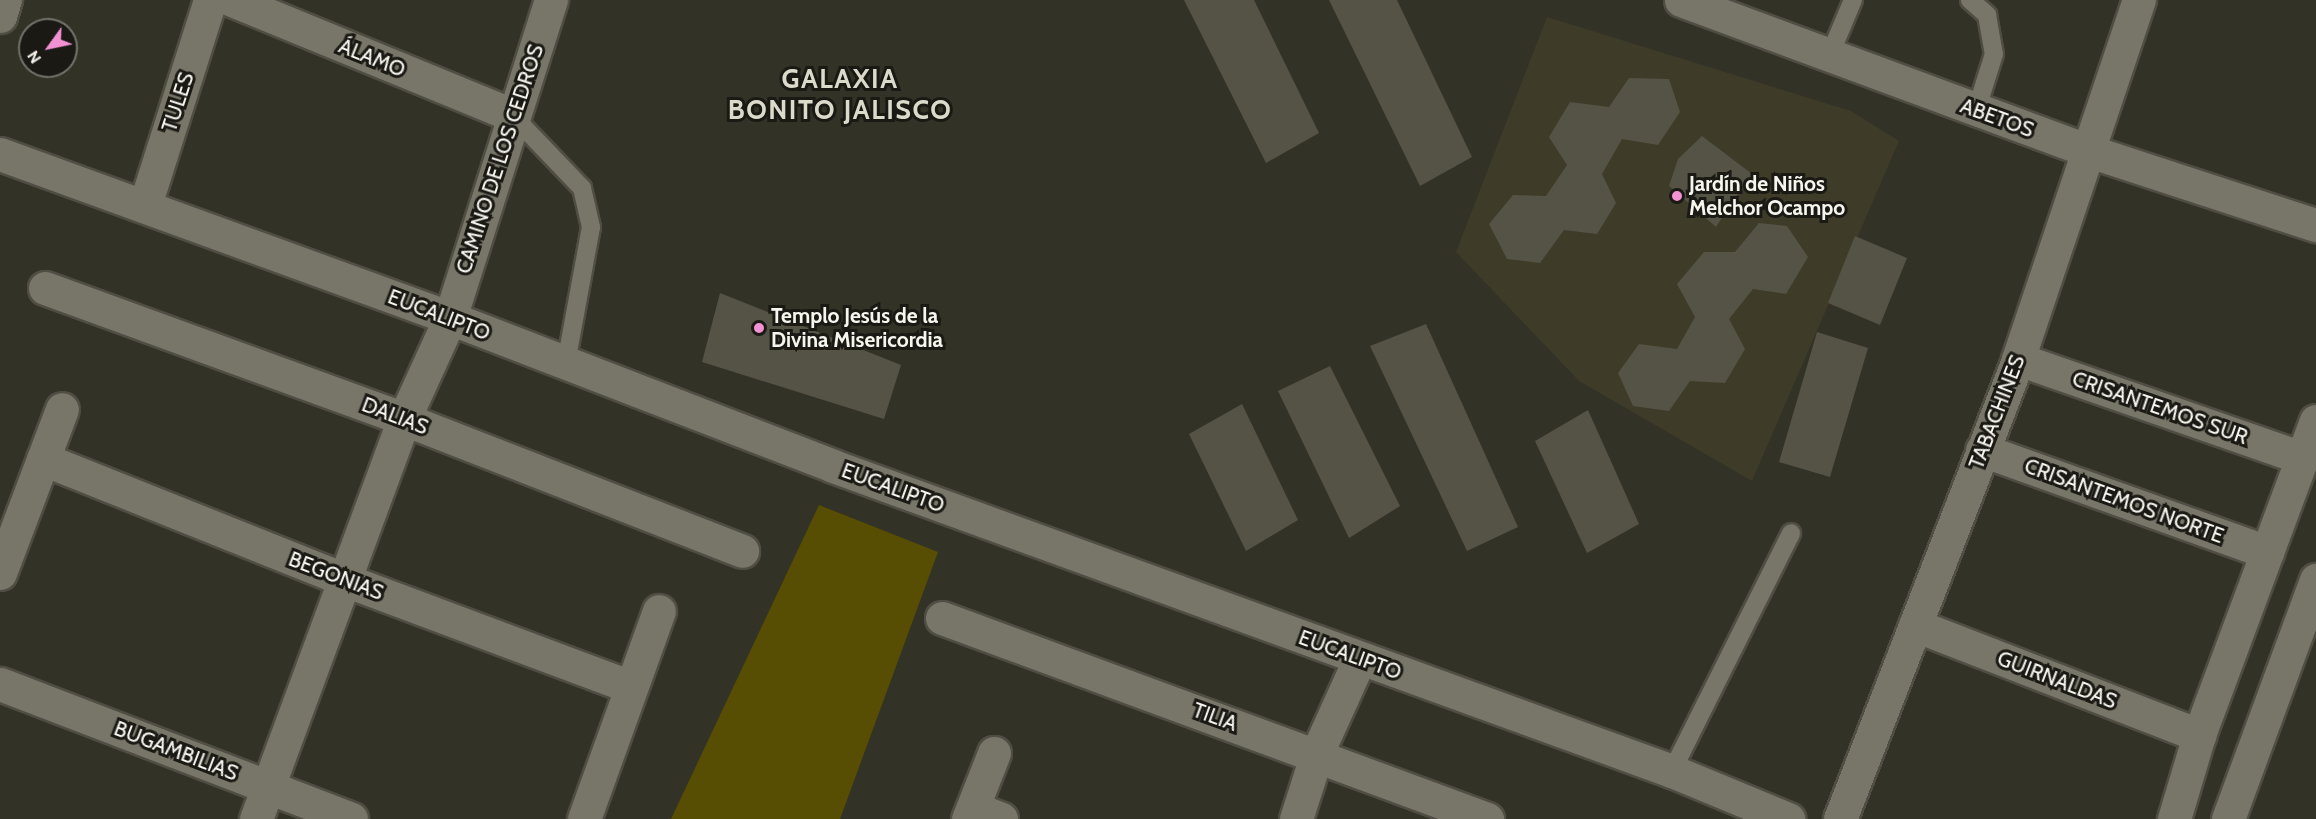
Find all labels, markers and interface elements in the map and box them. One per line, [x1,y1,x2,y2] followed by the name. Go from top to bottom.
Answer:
[18,18,78,78] north arrow
[335,33,409,83] street label: ÁLAMO
[451,41,549,277] street label: CAMINO DE LOS CEDROS
[23,47,45,67] text: N
[728,62,952,125] district label: GALAXIA BONITO JALISCO
[157,69,199,135] street label: TULES
[1957,93,2037,143] street label: ABETOS
[1689,171,1845,221] place label: Jardín de Niños Melchor Ocampo
[1670,189,1684,203] marker: Jardín de Niños Melchor Ocampo
[384,284,494,346] street label: EUCALIPTO
[771,303,943,353] place label: Templo Jesús de la Divina Misericordia
[752,321,766,335] marker: Templo Jesús de la Divina Misericordia
[1964,351,2030,473] street label: TABACHINES
[2069,366,2251,450] street label: CRISANTEMOS SUR
[358,392,432,440] street label: DALIAS
[2021,453,2227,549] street label: CRISANTEMOS NORTE
[838,458,948,518] street label: EUCALIPTO
[285,546,387,606] street label: BEGONIAS
[1295,625,1405,685] street label: EUCALIPTO
[1994,646,2120,714] street label: GUIRNALDAS
[1189,697,1241,737] street label: TILIA
[110,716,242,786] street label: BUGAMBILIAS

